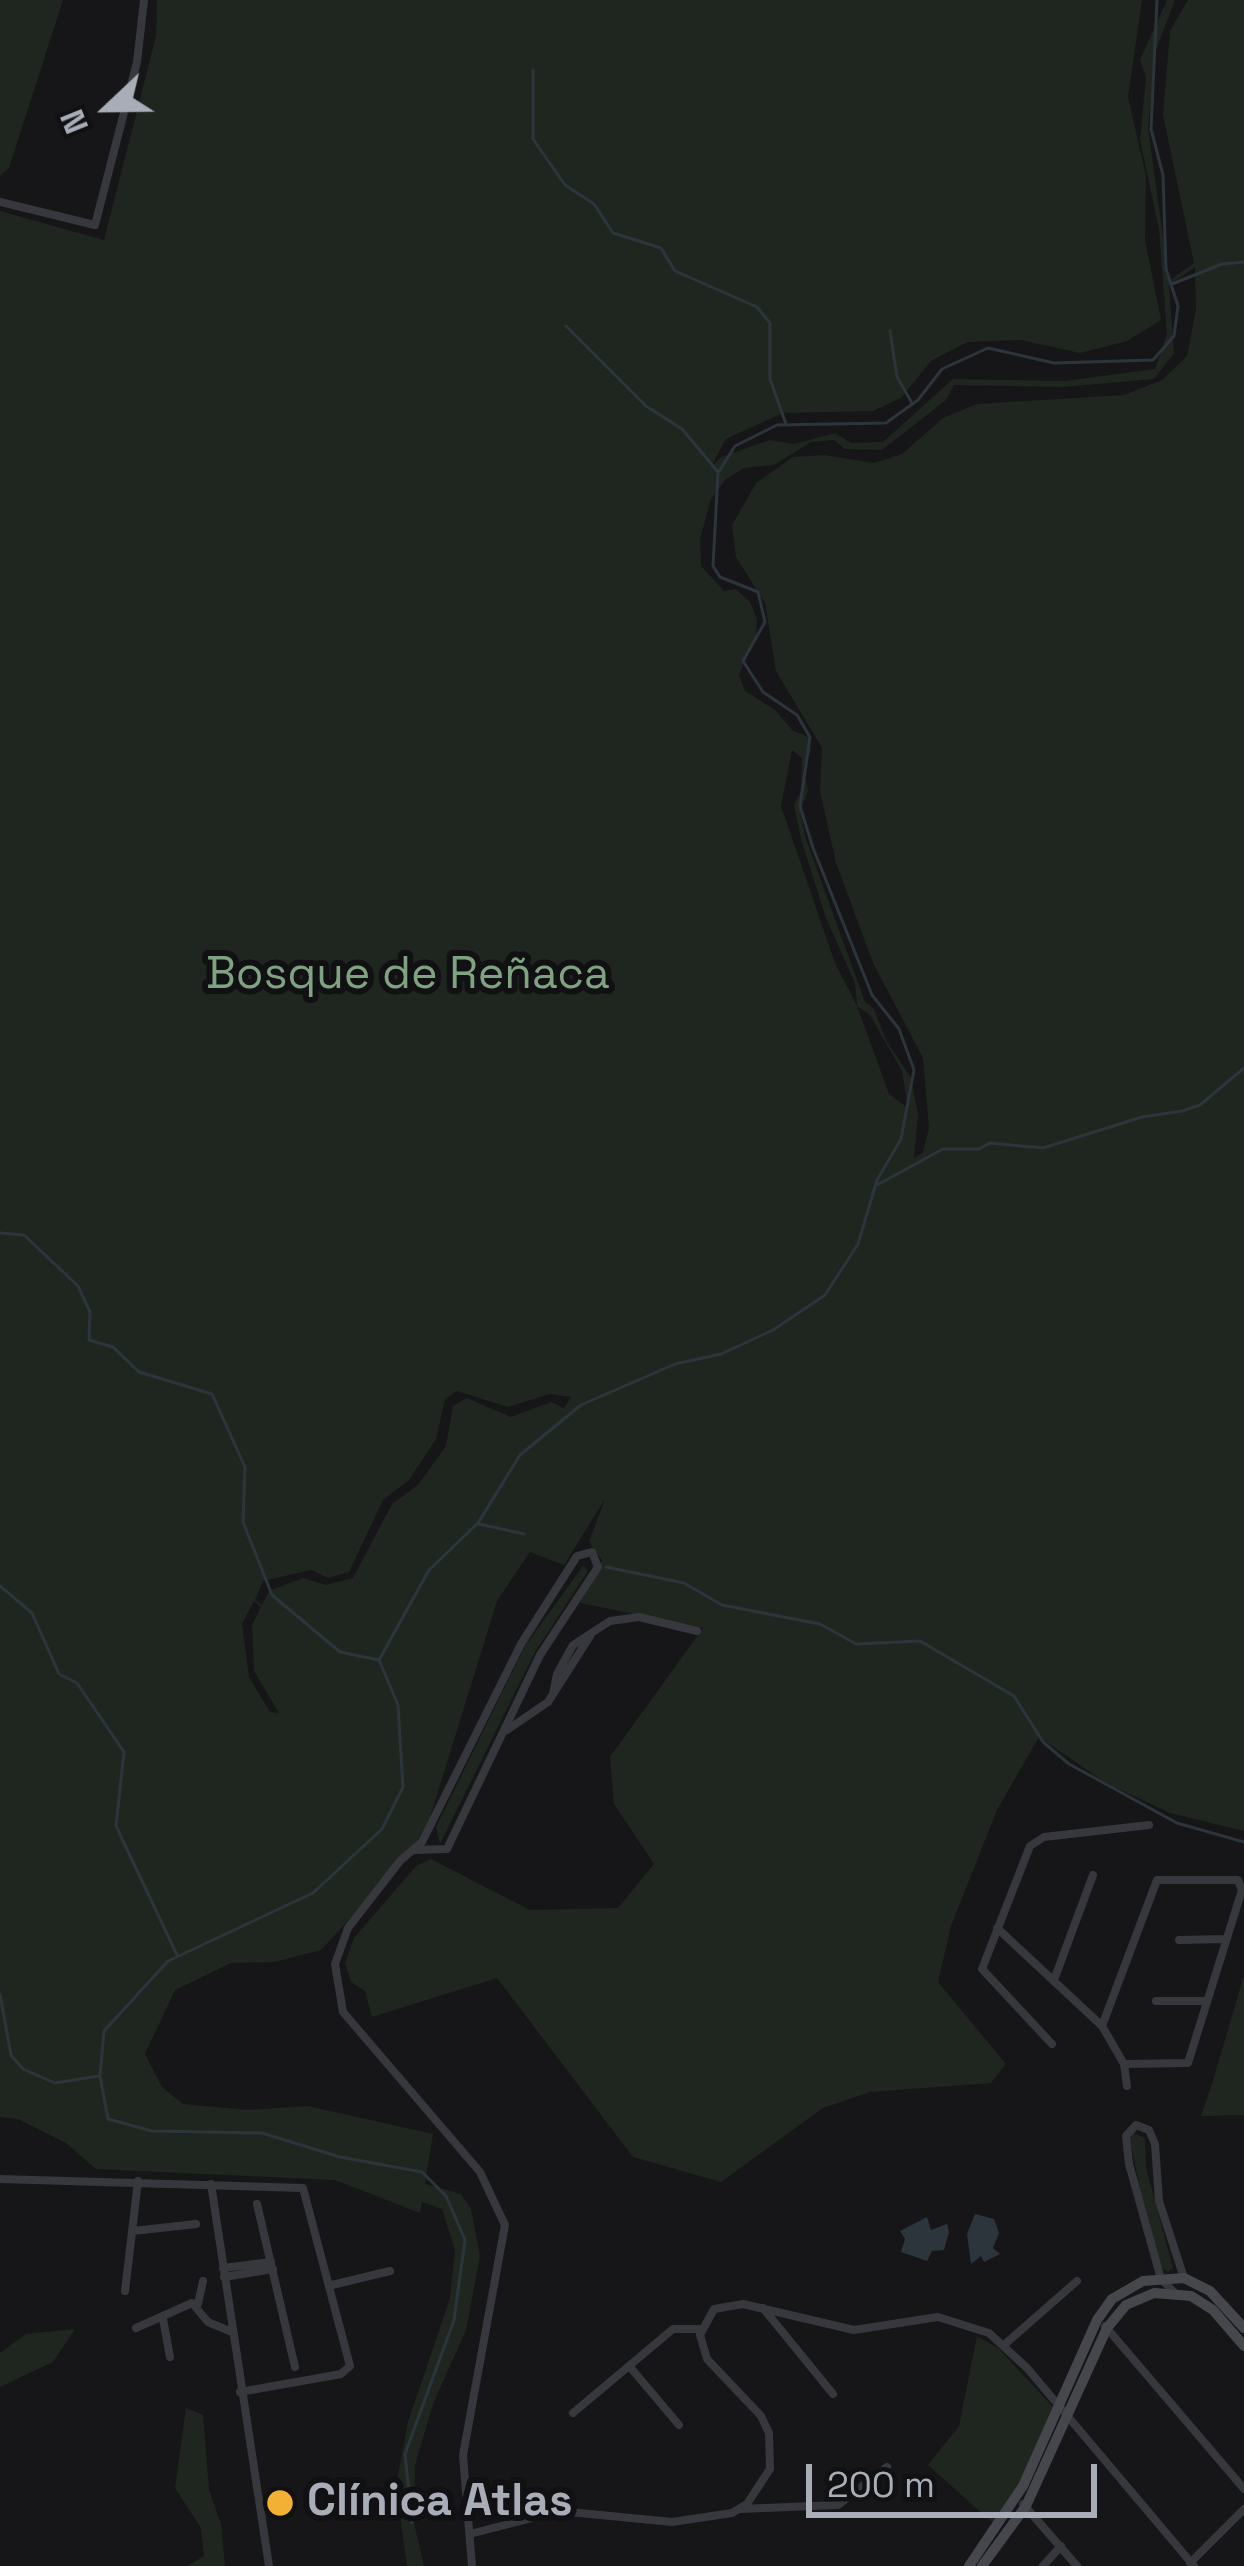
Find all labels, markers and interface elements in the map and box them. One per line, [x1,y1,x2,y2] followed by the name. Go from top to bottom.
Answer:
[48,48,168,168] north arrow
[51,103,98,140] text: N
[206,949,610,1003] park label: Bosque de Reñaca
[812,2440,1103,2514] scale bar
[827,2462,935,2508] text: 200 m
[307,2476,573,2530] place label: Clínica Atlas
[264,2487,296,2519] marker: Clínica Atlas

